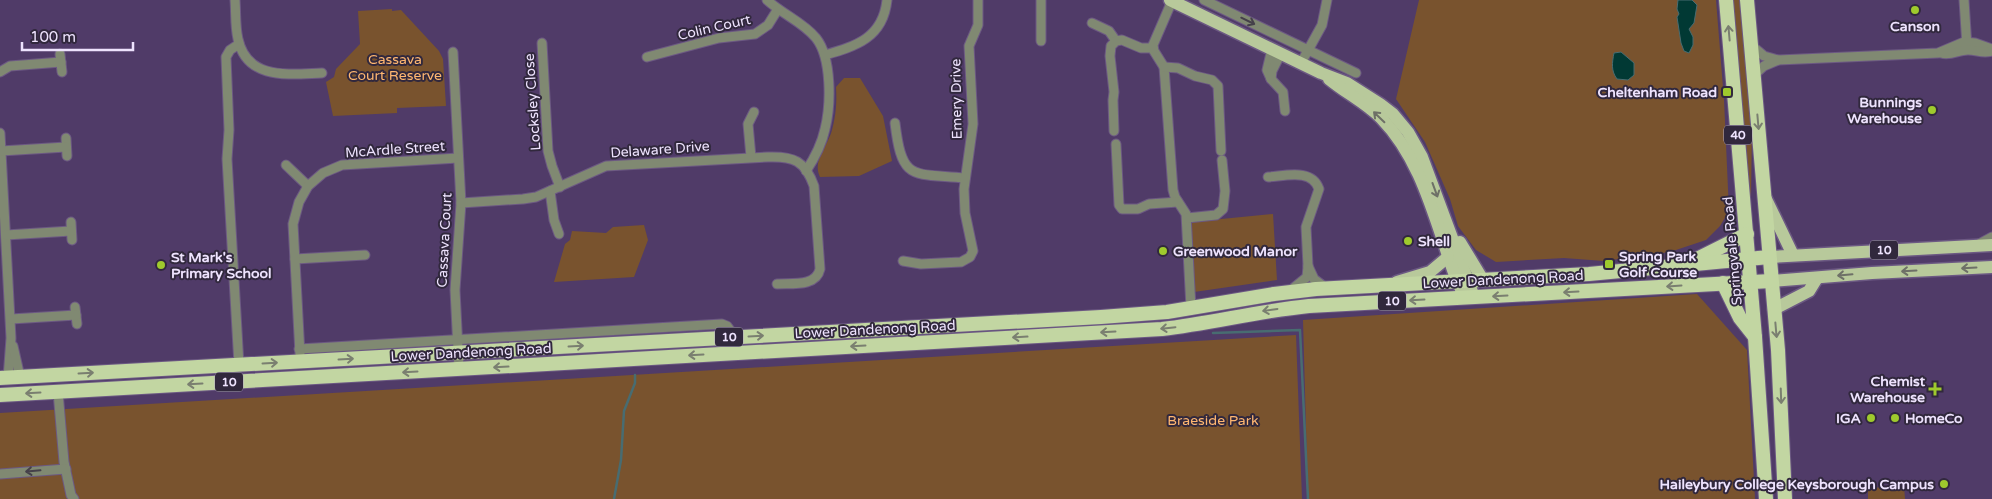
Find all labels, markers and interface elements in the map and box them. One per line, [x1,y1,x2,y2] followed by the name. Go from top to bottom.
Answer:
[1909,4,1921,16] marker: Canson
[676,11,753,44] street label: Colin Court
[1240,17,1255,26] one-way arrow
[1890,18,1940,35] place label: Canson
[22,20,134,52] scale bar
[1724,26,1734,42] one-way arrow
[30,28,76,46] text: 100 m
[348,51,442,84] park label: Cassava Court Reserve
[521,53,544,151] street label: Locksley Close
[947,58,966,139] street label: Emery Drive
[1598,84,1717,101] place label: Cheltenham Road
[1721,86,1733,98] marker: Cheltenham Road
[1847,94,1922,127] place label: Bunnings Warehouse
[1926,104,1938,116] marker: Bunnings Warehouse
[1373,111,1385,123] one-way arrow
[1753,114,1763,130] one-way arrow
[1724,126,1752,144] road number: 40
[344,137,446,161] street label: McArdle Street
[610,138,710,161] street label: Delaware Drive
[1431,182,1440,197] one-way arrow
[434,192,456,288] street label: Cassava Court
[1719,196,1746,306] street label: Springvale Road
[1418,233,1450,250] place label: Shell
[1402,235,1414,247] marker: Shell
[1870,240,1898,260] road number: 10
[1173,243,1298,260] place label: Greenwood Manor
[1157,245,1169,257] marker: Greenwood Manor
[1619,248,1697,281] place label: Spring Park Golf Course
[171,249,272,282] place label: St Mark's Primary School
[1603,258,1615,270] marker: Spring Park Golf Course
[155,259,167,271] marker: St Mark's Primary School
[1961,263,1977,272] one-way arrow
[1901,266,1917,275] one-way arrow
[1422,267,1584,292] street label: Lower Dandenong Road
[1837,271,1853,280] one-way arrow
[1667,282,1683,291] one-way arrow
[1563,288,1579,297] one-way arrow
[1493,291,1509,300] one-way arrow
[1378,292,1406,310] road number: 10
[1409,296,1425,305] one-way arrow
[1262,306,1278,316] one-way arrow
[794,317,956,342] street label: Lower Dandenong Road
[1771,321,1781,337] one-way arrow
[1161,323,1177,333] one-way arrow
[1100,327,1116,336] one-way arrow
[715,328,743,347] road number: 10
[748,331,764,340] one-way arrow
[1012,332,1028,341] one-way arrow
[390,340,552,365] street label: Lower Dandenong Road
[568,341,584,351] one-way arrow
[850,341,866,350] one-way arrow
[688,351,704,360] one-way arrow
[338,354,354,363] one-way arrow
[261,359,277,368] one-way arrow
[493,362,509,371] one-way arrow
[402,368,418,377] one-way arrow
[78,369,94,378] one-way arrow
[215,372,243,392] road number: 10
[1850,373,1926,406] place label: Chemist Warehouse
[188,380,204,389] one-way arrow
[1929,383,1941,395] marker: Chemist Warehouse
[1777,388,1786,404] one-way arrow
[25,389,41,398] one-way arrow
[1836,410,1862,427] place label: IGA
[1905,410,1963,427] place label: HomeCo
[1167,412,1259,429] park label: Braeside Park
[1865,412,1877,424] marker: IGA
[1889,412,1901,424] marker: HomeCo
[25,466,41,476] one-way arrow
[1659,476,1934,493] place label: Haileybury College Keysborough Campus
[1938,478,1950,490] marker: Haileybury College Keysborough Campus

